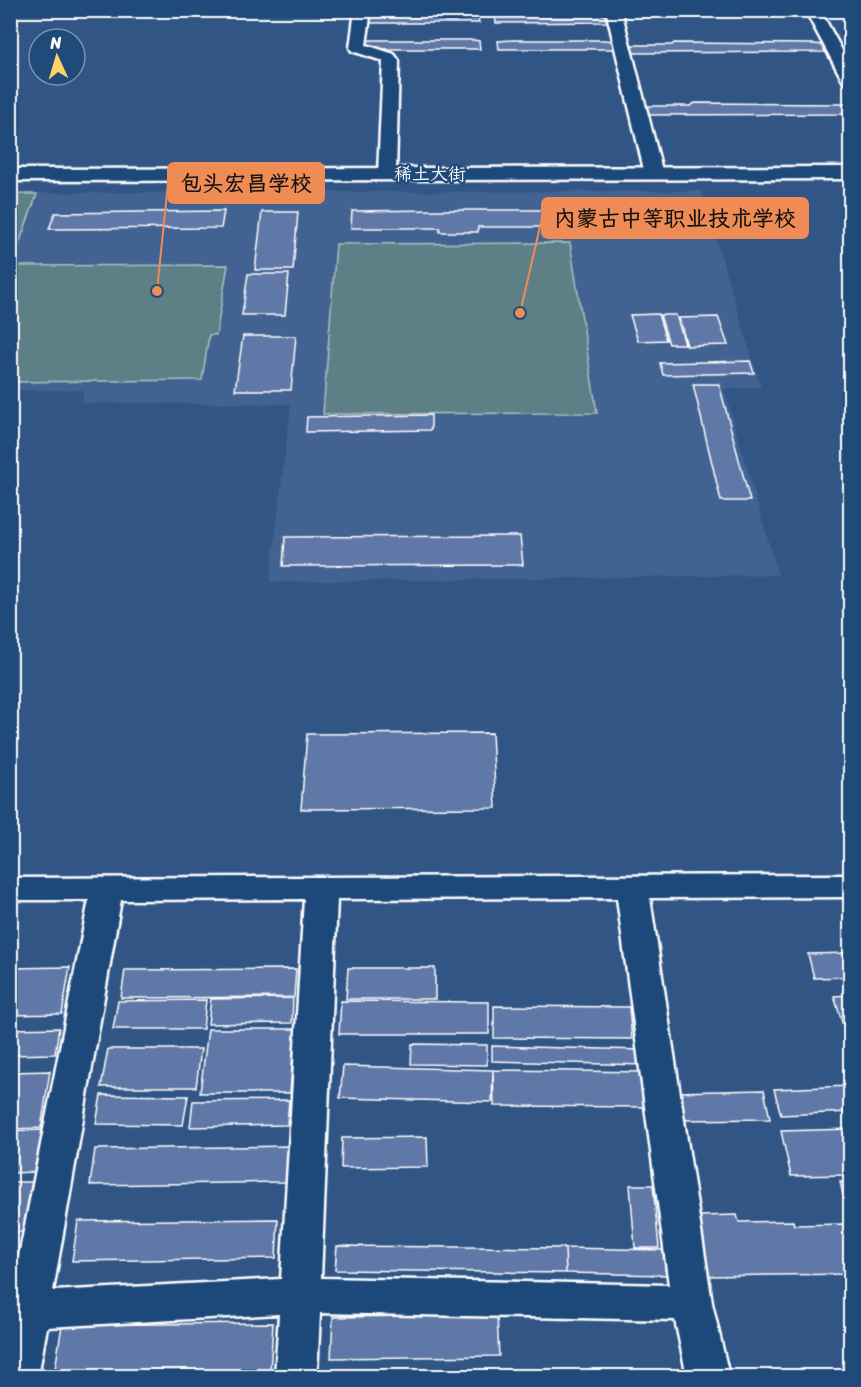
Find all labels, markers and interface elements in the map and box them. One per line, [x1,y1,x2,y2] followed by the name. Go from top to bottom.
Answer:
[27,27,87,87] north arrow
[48,28,63,57] text: N
[394,158,466,190] street label: 稀土大街
[168,163,324,203] callout: 包头宏昌学校
[180,164,312,203] text: 包头宏昌学校
[542,198,808,238] callout: 内蒙古中等职业技术学校
[554,199,796,238] text: 内蒙古中等职业技术学校

